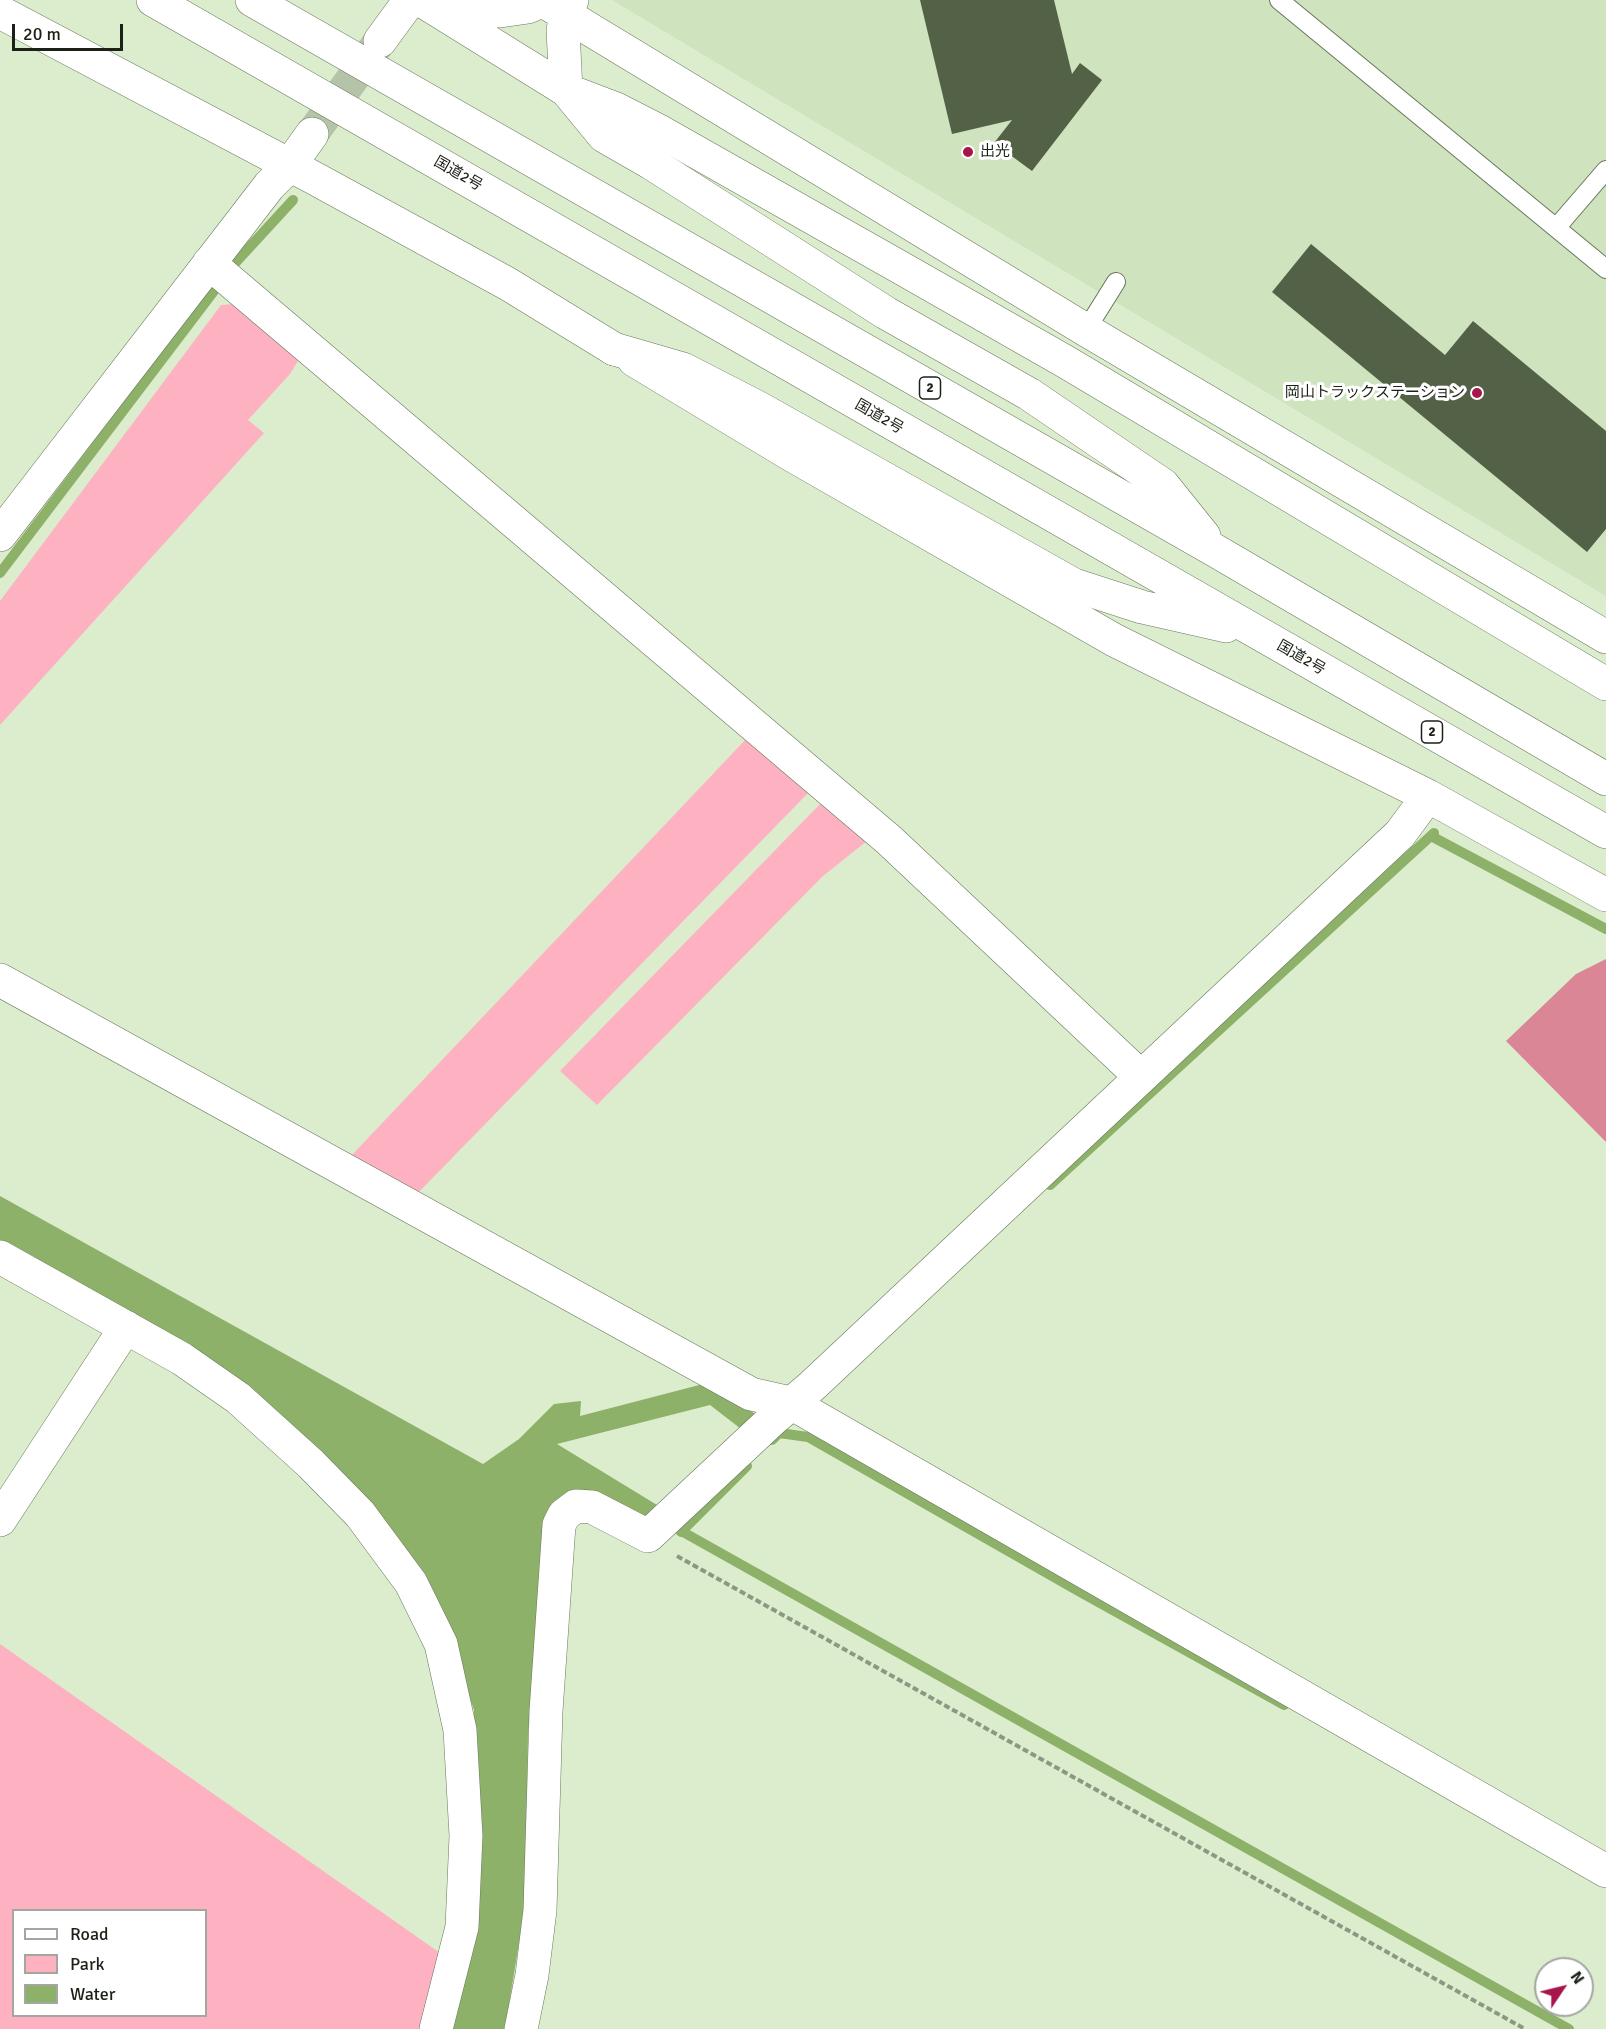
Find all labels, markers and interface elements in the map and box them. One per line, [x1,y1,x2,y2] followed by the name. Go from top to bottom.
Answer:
[15,12,126,50] scale bar
[23,23,61,45] text: 20 m
[980,143,1010,161] place label: 出光
[961,145,975,159] marker: 出光
[431,153,485,195] street label: 国道2号
[920,377,940,399] road number: 2
[1285,384,1465,402] place label: 岡山トラックステーション
[1470,386,1484,400] marker: 岡山トラックステーション
[852,396,906,438] street label: 国道2号
[1274,637,1328,679] street label: 国道2号
[1422,721,1442,743] road number: 2
[12,1909,207,2017] legend
[70,1923,109,1945] text: Road
[70,1953,105,1975] text: Park
[1534,1957,1594,2017] north arrow
[1566,1968,1588,1988] text: N
[70,1983,115,2005] text: Water

